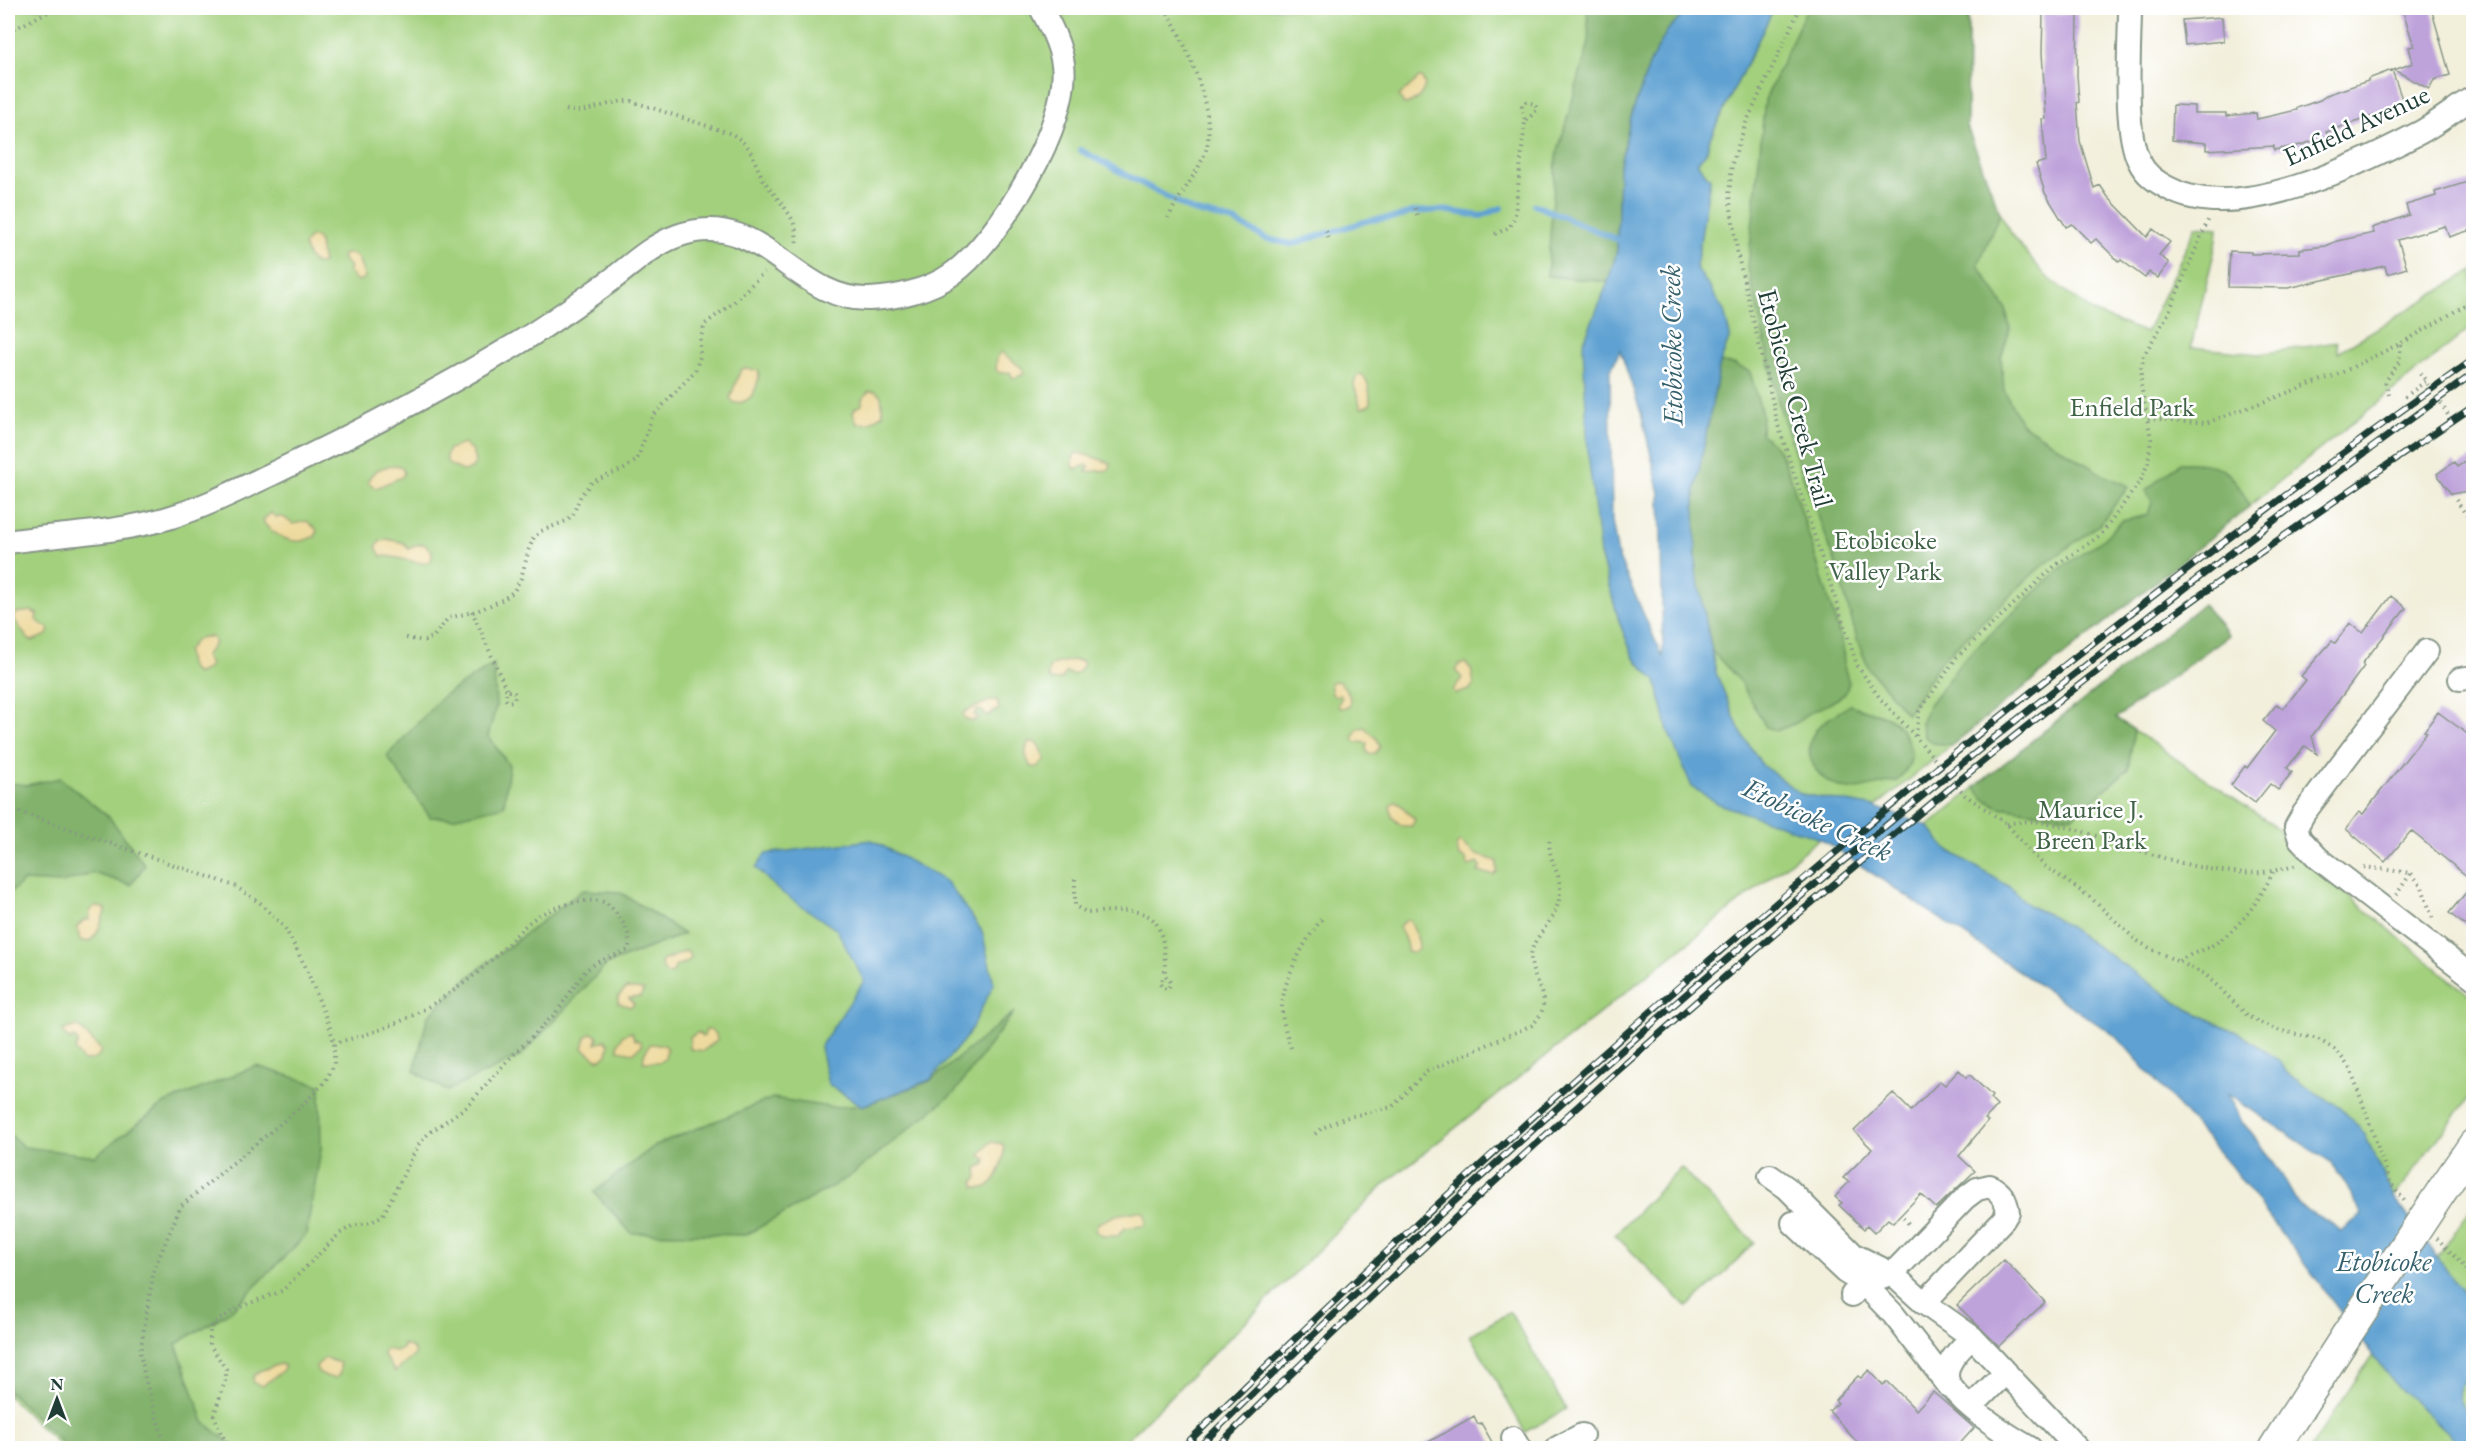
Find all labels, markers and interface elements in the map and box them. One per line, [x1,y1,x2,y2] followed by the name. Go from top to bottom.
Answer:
[2277,76,2435,174] street label: Enfield Avenue
[1652,264,1690,426] water label: Etobicoke Creek
[1750,285,1842,511] street label: Etobicoke Creek Trail
[2069,389,2195,424] park label: Enfield Park
[1829,522,1942,588] park label: Etobicoke Valley Park
[1737,768,1899,869] water label: Etobicoke Creek
[2035,791,2147,857] park label: Maurice J. Breen Park
[2335,1243,2432,1311] water label: Etobicoke Creek
[27,1369,87,1429] north arrow
[51,1374,64,1395] text: N

